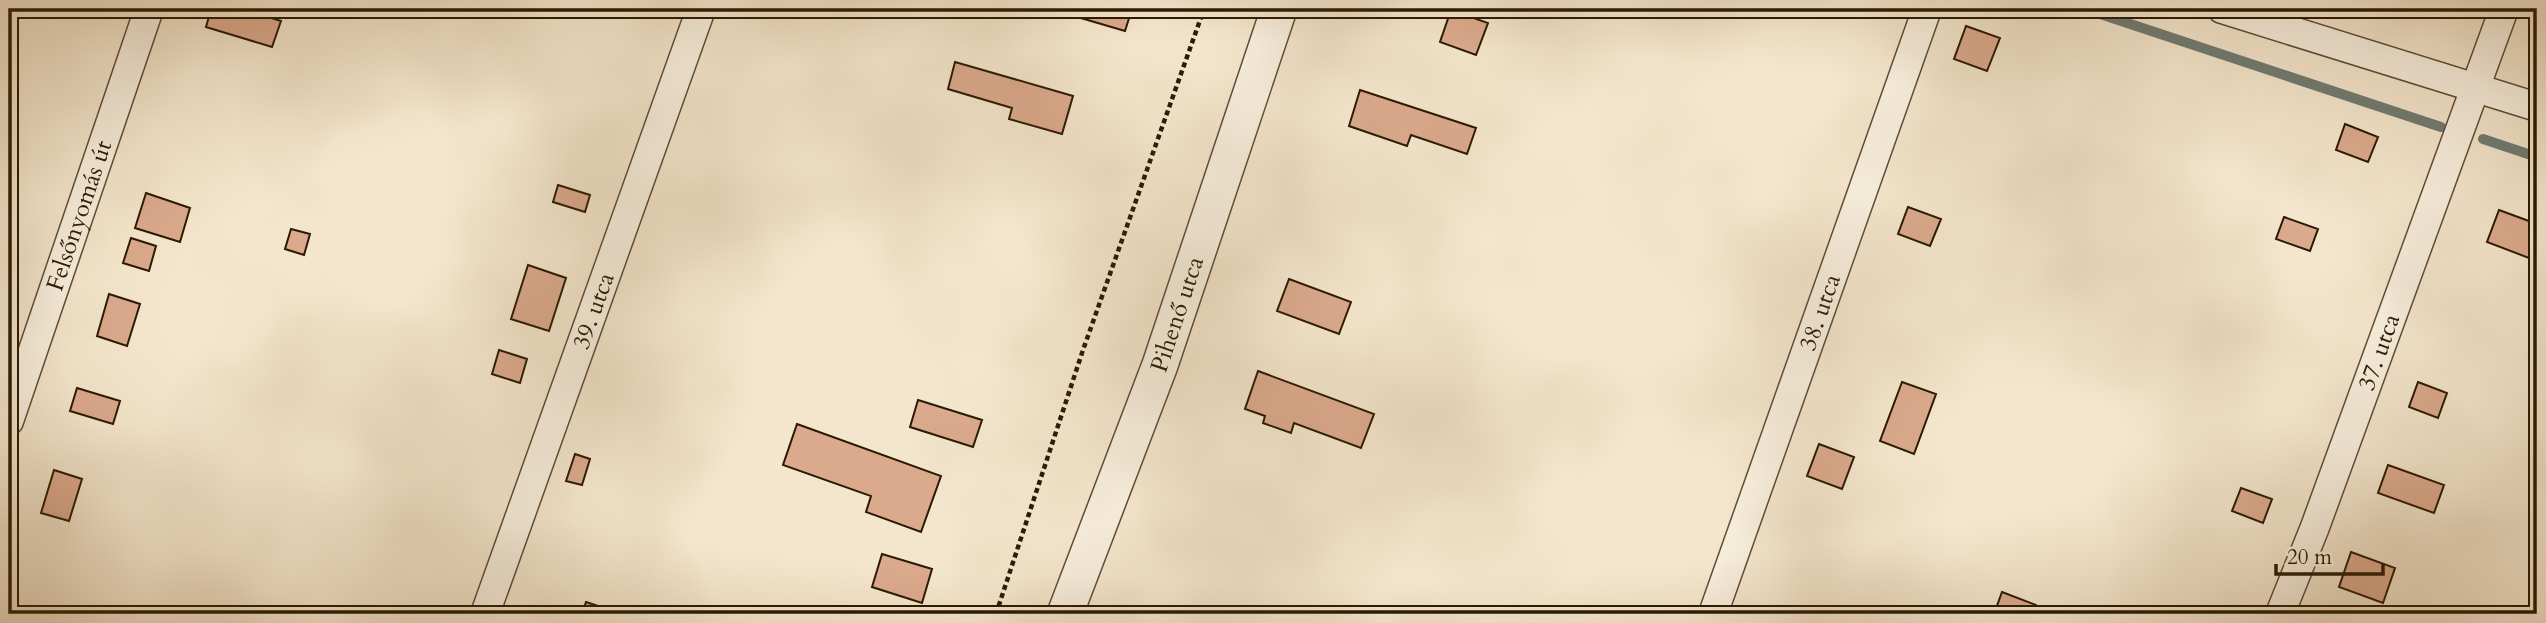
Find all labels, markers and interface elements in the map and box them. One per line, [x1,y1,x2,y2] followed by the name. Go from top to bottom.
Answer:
[38,136,120,295] street label: Felsőnyomás út
[1142,251,1212,376] street label: Pihenő utca
[564,267,622,354] street label: 39. utca
[1791,269,1849,355] street label: 38. utca
[2350,309,2408,395] street label: 37. utca
[2276,532,2383,576] scale bar
[2287,543,2332,572] text: 20 m

